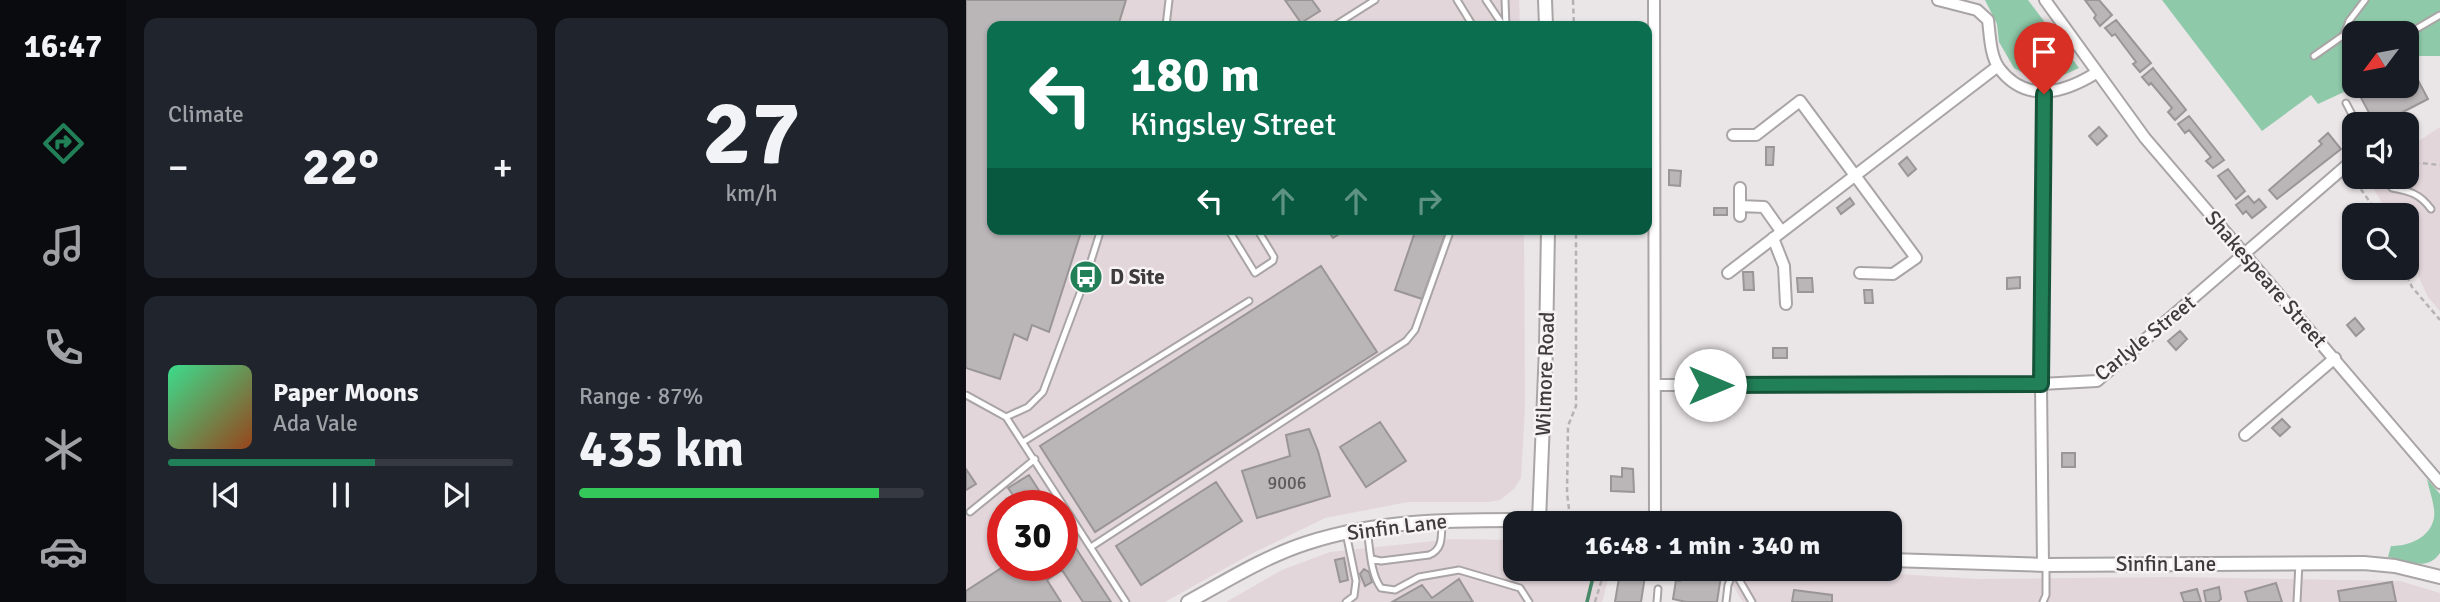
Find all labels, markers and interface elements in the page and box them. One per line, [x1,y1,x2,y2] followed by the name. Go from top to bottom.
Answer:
[2342,21,2418,98] north arrow
[2342,21,2419,280] map controls
[2014,22,2074,94] pin
[24,27,102,66] text: 16:47
[2025,33,2063,71] icon: arrive
[1130,45,1260,105] text: 180 m
[1015,49,1106,140] icon: left
[702,77,801,190] text: 27
[168,100,244,129] text: Climate
[1130,105,1336,144] text: Kingsley Street
[2342,112,2419,189] button: sound
[39,119,88,168] icon: directions
[302,135,379,199] text: 22°
[168,144,189,191] text: −
[492,144,513,191] text: +
[725,179,778,208] text: km/h
[1191,182,1229,220] icon: left
[1264,182,1302,220] icon: ahead
[1337,182,1375,220] icon: ahead
[1410,182,1448,220] icon: right
[2342,203,2419,280] button: search
[2199,205,2333,353] street label: Shakespeare Street
[39,221,88,270] icon: music
[1067,258,1105,296] bus stop icon: D Site
[1110,264,1165,290] place label: D Site
[2089,289,2201,387] street label: Carlyle Street
[1530,311,1560,437] street label: Wilmore Road
[39,323,88,372] icon: phone
[1673,348,1747,422] position arrow
[273,377,419,409] text: Paper Moons
[579,382,703,411] text: Range · 87%
[273,409,358,438] text: Ada Vale
[579,417,744,481] text: 435 km
[39,425,88,474] icon: climate
[1268,472,1306,494] house number: 9006
[207,476,245,514] icon: previous
[322,476,360,514] icon: pause
[437,476,475,514] icon: next
[987,490,1078,581] speed limit sign: 30
[1346,508,1448,546] street label: Sinfin Lane
[39,527,88,576] icon: car
[1585,530,1820,562] text: 16:48 · 1 min · 340 m
[2116,551,2216,577] street label: Sinfin Lane

